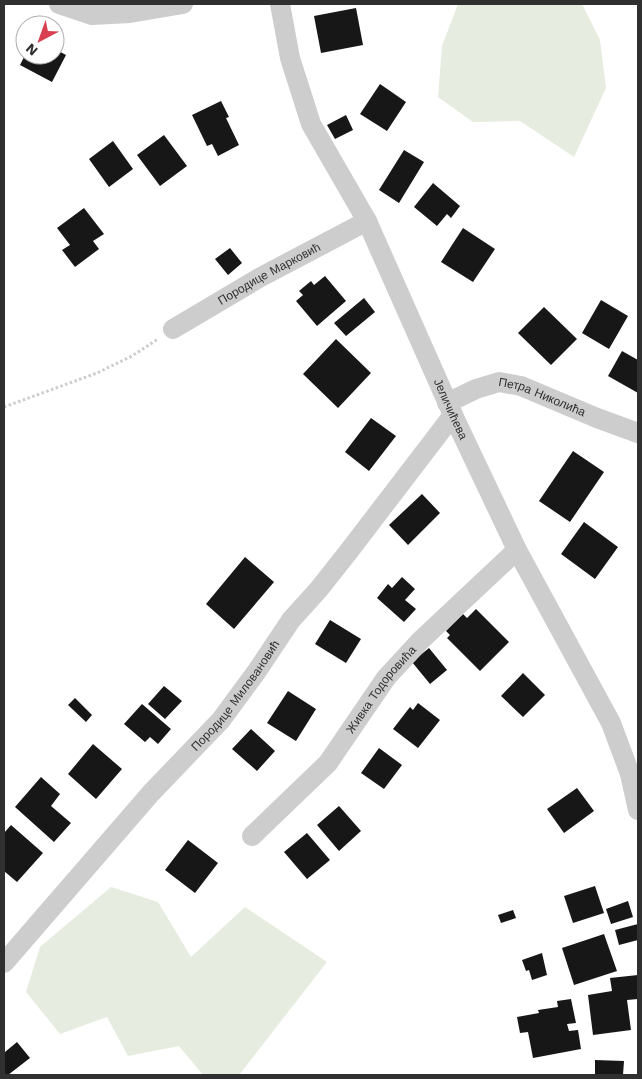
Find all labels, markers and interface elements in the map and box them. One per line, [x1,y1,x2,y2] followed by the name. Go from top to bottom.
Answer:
[15,15,65,65] north arrow
[22,40,41,59] text: N
[215,240,323,308] street label: Породице Марковић
[497,375,588,420] street label: Петра Николића
[431,376,471,442] street label: Јеличићева
[188,638,282,754] street label: Породице Миловановић
[343,643,419,736] street label: Живка Тодоровића

